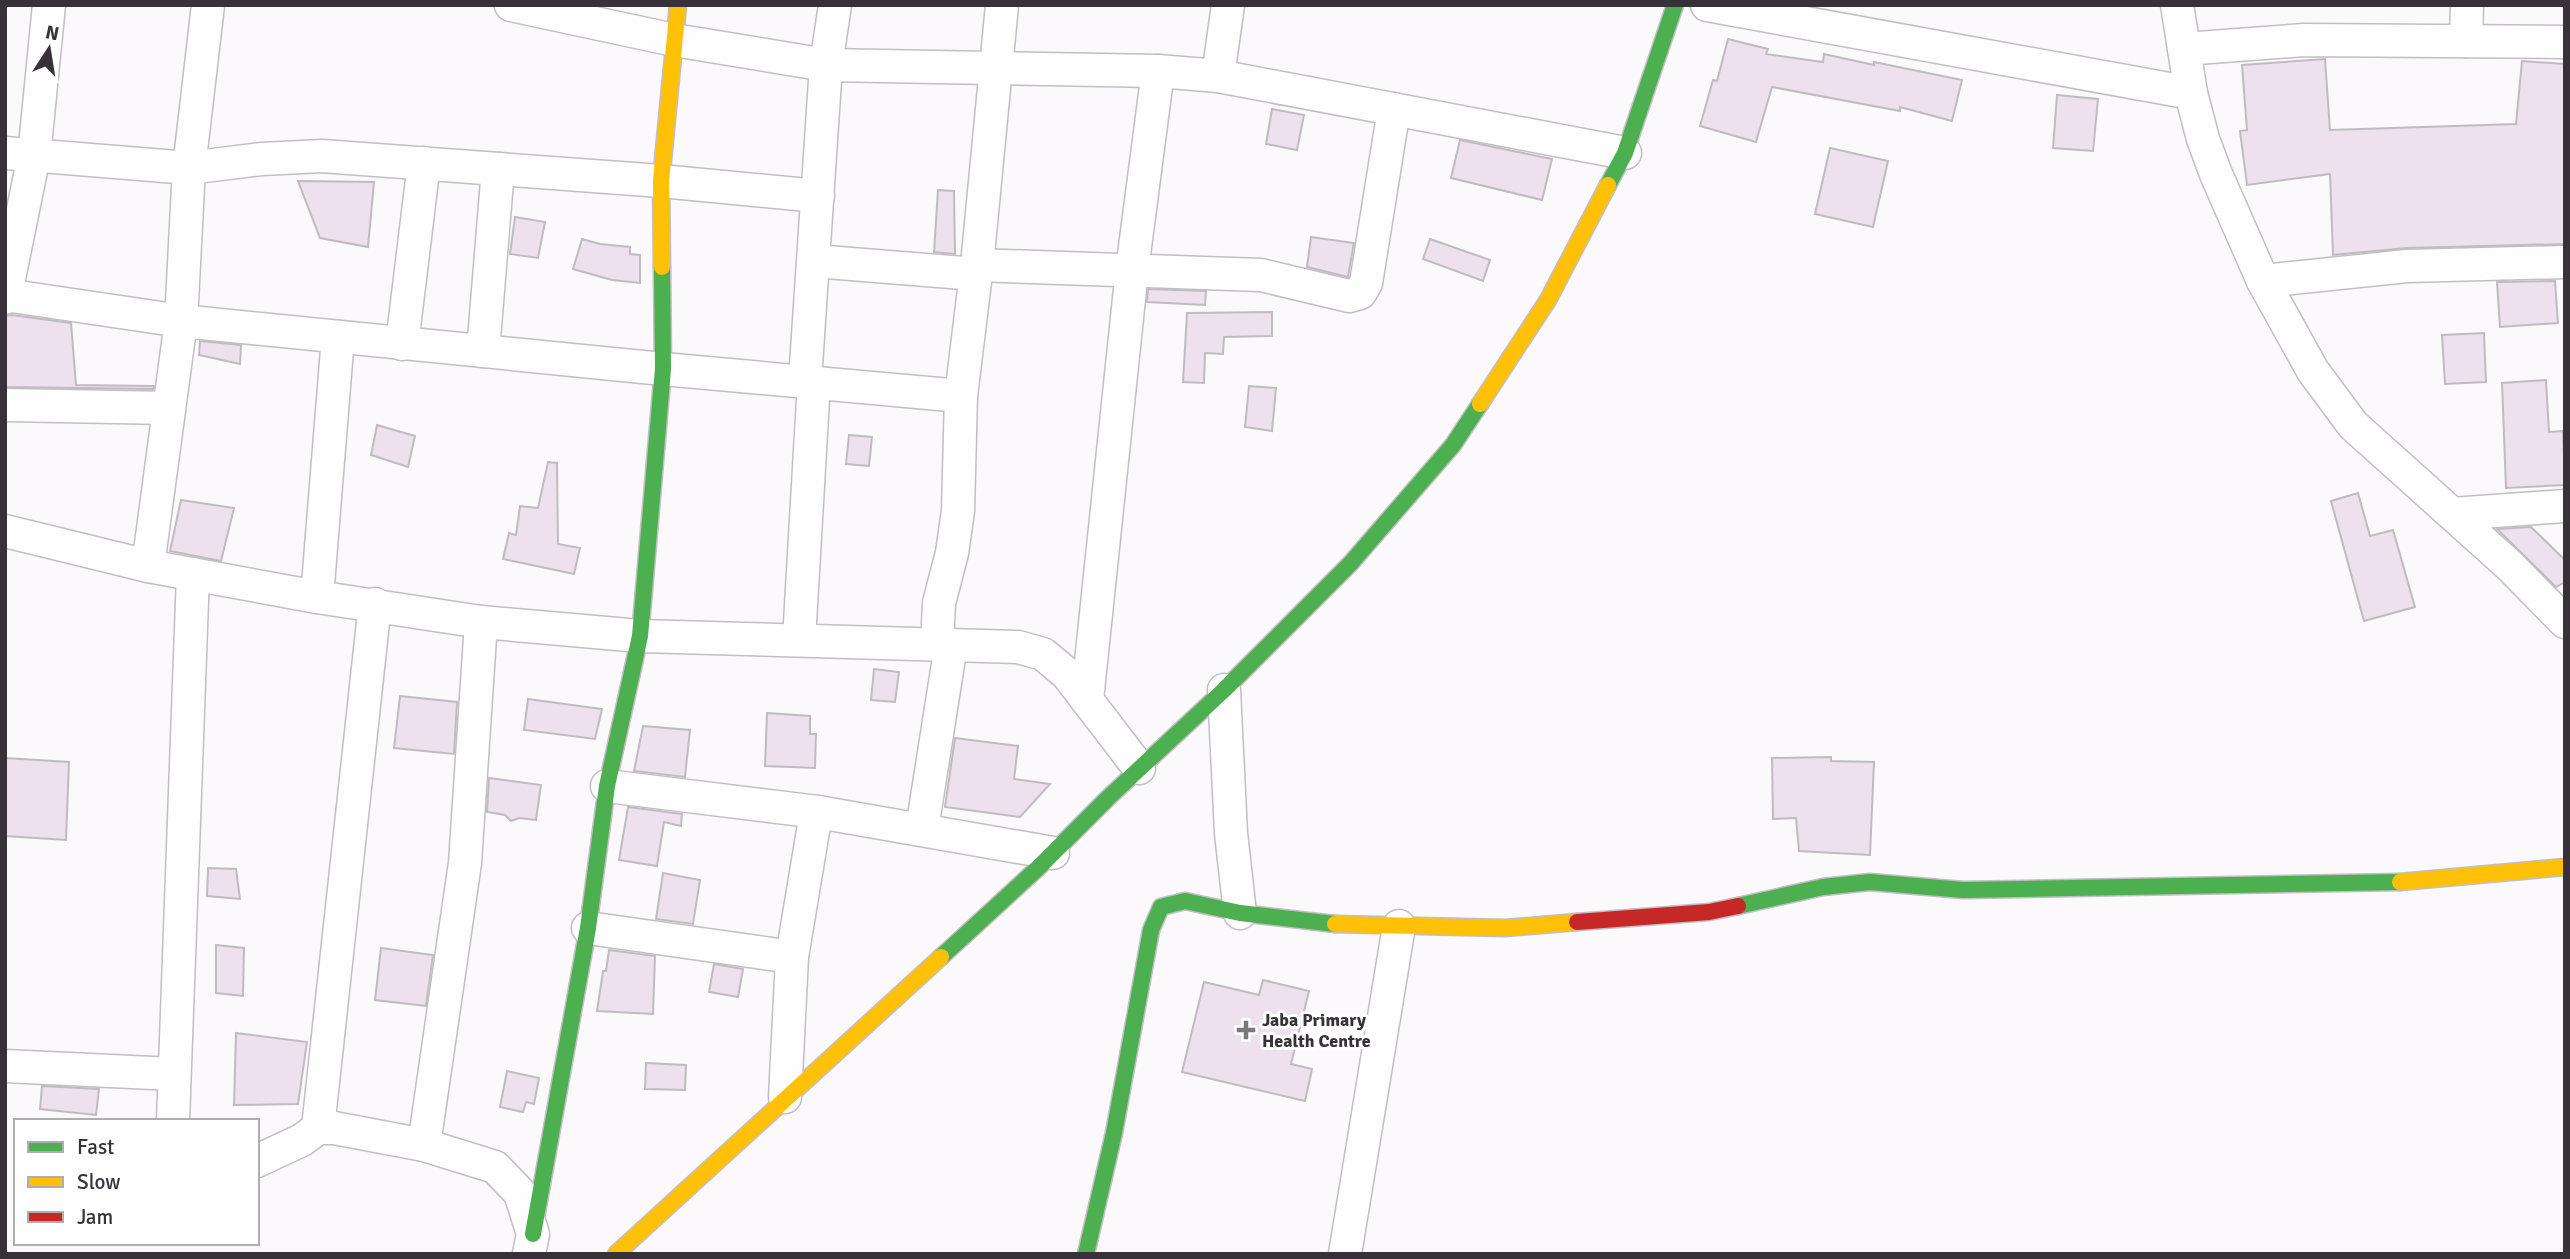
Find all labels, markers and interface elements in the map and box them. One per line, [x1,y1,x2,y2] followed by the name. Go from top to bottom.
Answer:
[14,14,84,84] north arrow
[43,20,61,46] text: N
[1262,1009,1371,1052] place label: Jaba Primary Health Centre
[1236,1020,1256,1040] marker: Jaba Primary Health Centre
[14,1119,259,1245] legend
[77,1134,114,1160] text: Fast
[77,1169,121,1195] text: Slow
[77,1204,113,1230] text: Jam

